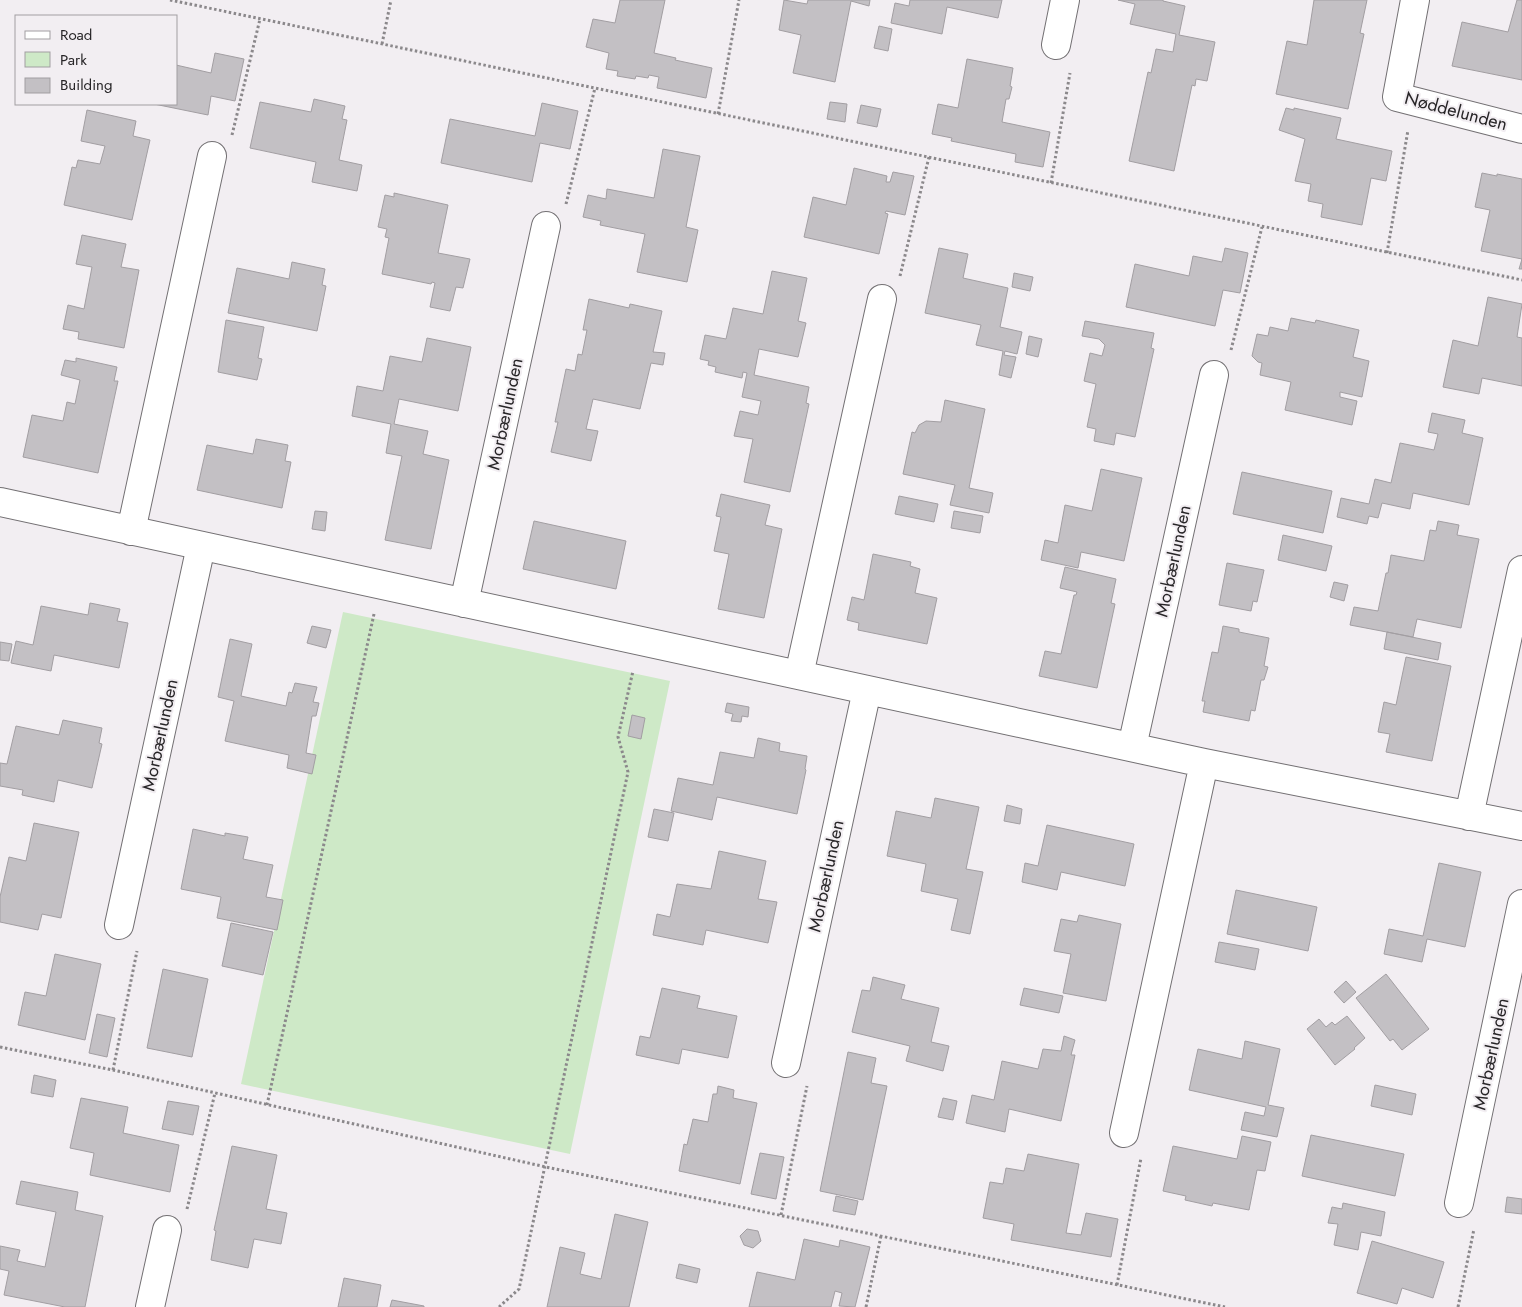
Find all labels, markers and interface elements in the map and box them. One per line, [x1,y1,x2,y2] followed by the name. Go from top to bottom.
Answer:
[15,15,178,105] legend
[60,24,92,46] text: Road
[60,49,87,71] text: Park
[60,74,112,96] text: Building
[1402,85,1510,137] street label: Nøddelunden
[480,356,530,472] street label: Morbærlunden
[1148,503,1198,619] street label: Morbærlunden
[135,677,185,793] street label: Morbærlunden
[801,818,851,934] street label: Morbærlunden
[1466,996,1516,1112] street label: Morbærlunden

